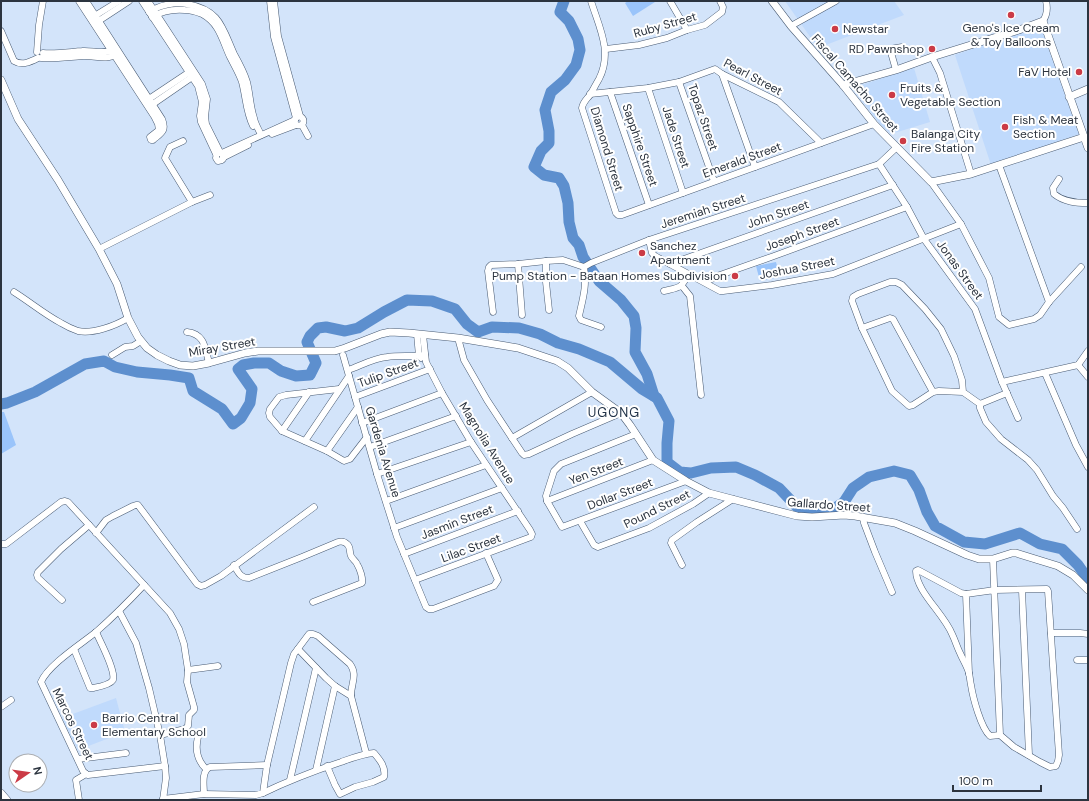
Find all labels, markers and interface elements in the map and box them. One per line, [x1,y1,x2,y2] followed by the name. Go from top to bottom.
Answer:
[632,8,699,42] street label: Ruby Street
[1006,10,1016,20] marker: Geno's Ice Cream & Toy Balloons
[962,20,1060,50] place label: Geno's Ice Cream & Toy Balloons
[843,21,889,37] place label: Newstar
[830,24,840,34] marker: Newstar
[808,31,902,136] street label: Fiscal Camacho Street
[849,41,924,57] place label: RD Pawnshop
[927,44,937,54] marker: RD Pawnshop
[721,55,785,99] street label: Pearl Street
[1018,64,1071,80] place label: FaV Hotel
[1074,67,1084,77] marker: FaV Hotel
[900,80,1001,110] place label: Fruits & Vegetable Section
[684,82,722,153] street label: Topaz Street
[887,90,897,100] marker: Fruits & Vegetable Section
[618,101,662,189] street label: Sapphire Street
[658,104,694,170] street label: Jade Street
[587,105,627,193] street label: Diamond Street
[1013,112,1079,142] place label: Fish & Meat Section
[1000,122,1010,132] marker: Fish & Meat Section
[911,126,980,156] place label: Balanga City Fire Station
[898,136,908,146] marker: Balanga City Fire Station
[700,138,784,182] street label: Emerald Street
[659,190,748,232] street label: Jeremiah Street
[745,196,811,232] street label: John Street
[763,213,841,255] street label: Joseph Street
[933,237,987,303] street label: Jonas Street
[650,238,711,268] place label: Sanchez Apartment
[637,248,647,258] marker: Sanchez Apartment
[758,253,836,283] street label: Joshua Street
[492,268,727,284] place label: Pump Station - Bataan Homes Subdivision
[730,271,740,281] marker: Pump Station - Bataan Homes Subdivision
[187,333,257,361] street label: Miray Street
[356,355,421,391] street label: Tulip Street
[455,399,519,487] street label: Magnolia Avenue
[362,404,405,500] street label: Gardenia Avenue
[588,404,640,421] district label: UGONG
[567,453,626,489] street label: Yen Street
[585,474,655,514] street label: Dollar Street
[621,486,693,532] street label: Pound Street
[787,494,872,516] street label: Gallardo Street
[419,501,496,543] street label: Jasmin Street
[439,530,503,566] street label: Lilac Street
[49,685,97,763] street label: Marcos Street
[102,710,206,740] place label: Barrio Central Elementary School
[89,720,99,730] marker: Barrio Central Elementary School
[8,753,48,793] north arrow
[30,765,45,776] text: N
[953,767,1041,793] scale bar
[959,773,993,789] text: 100 m

